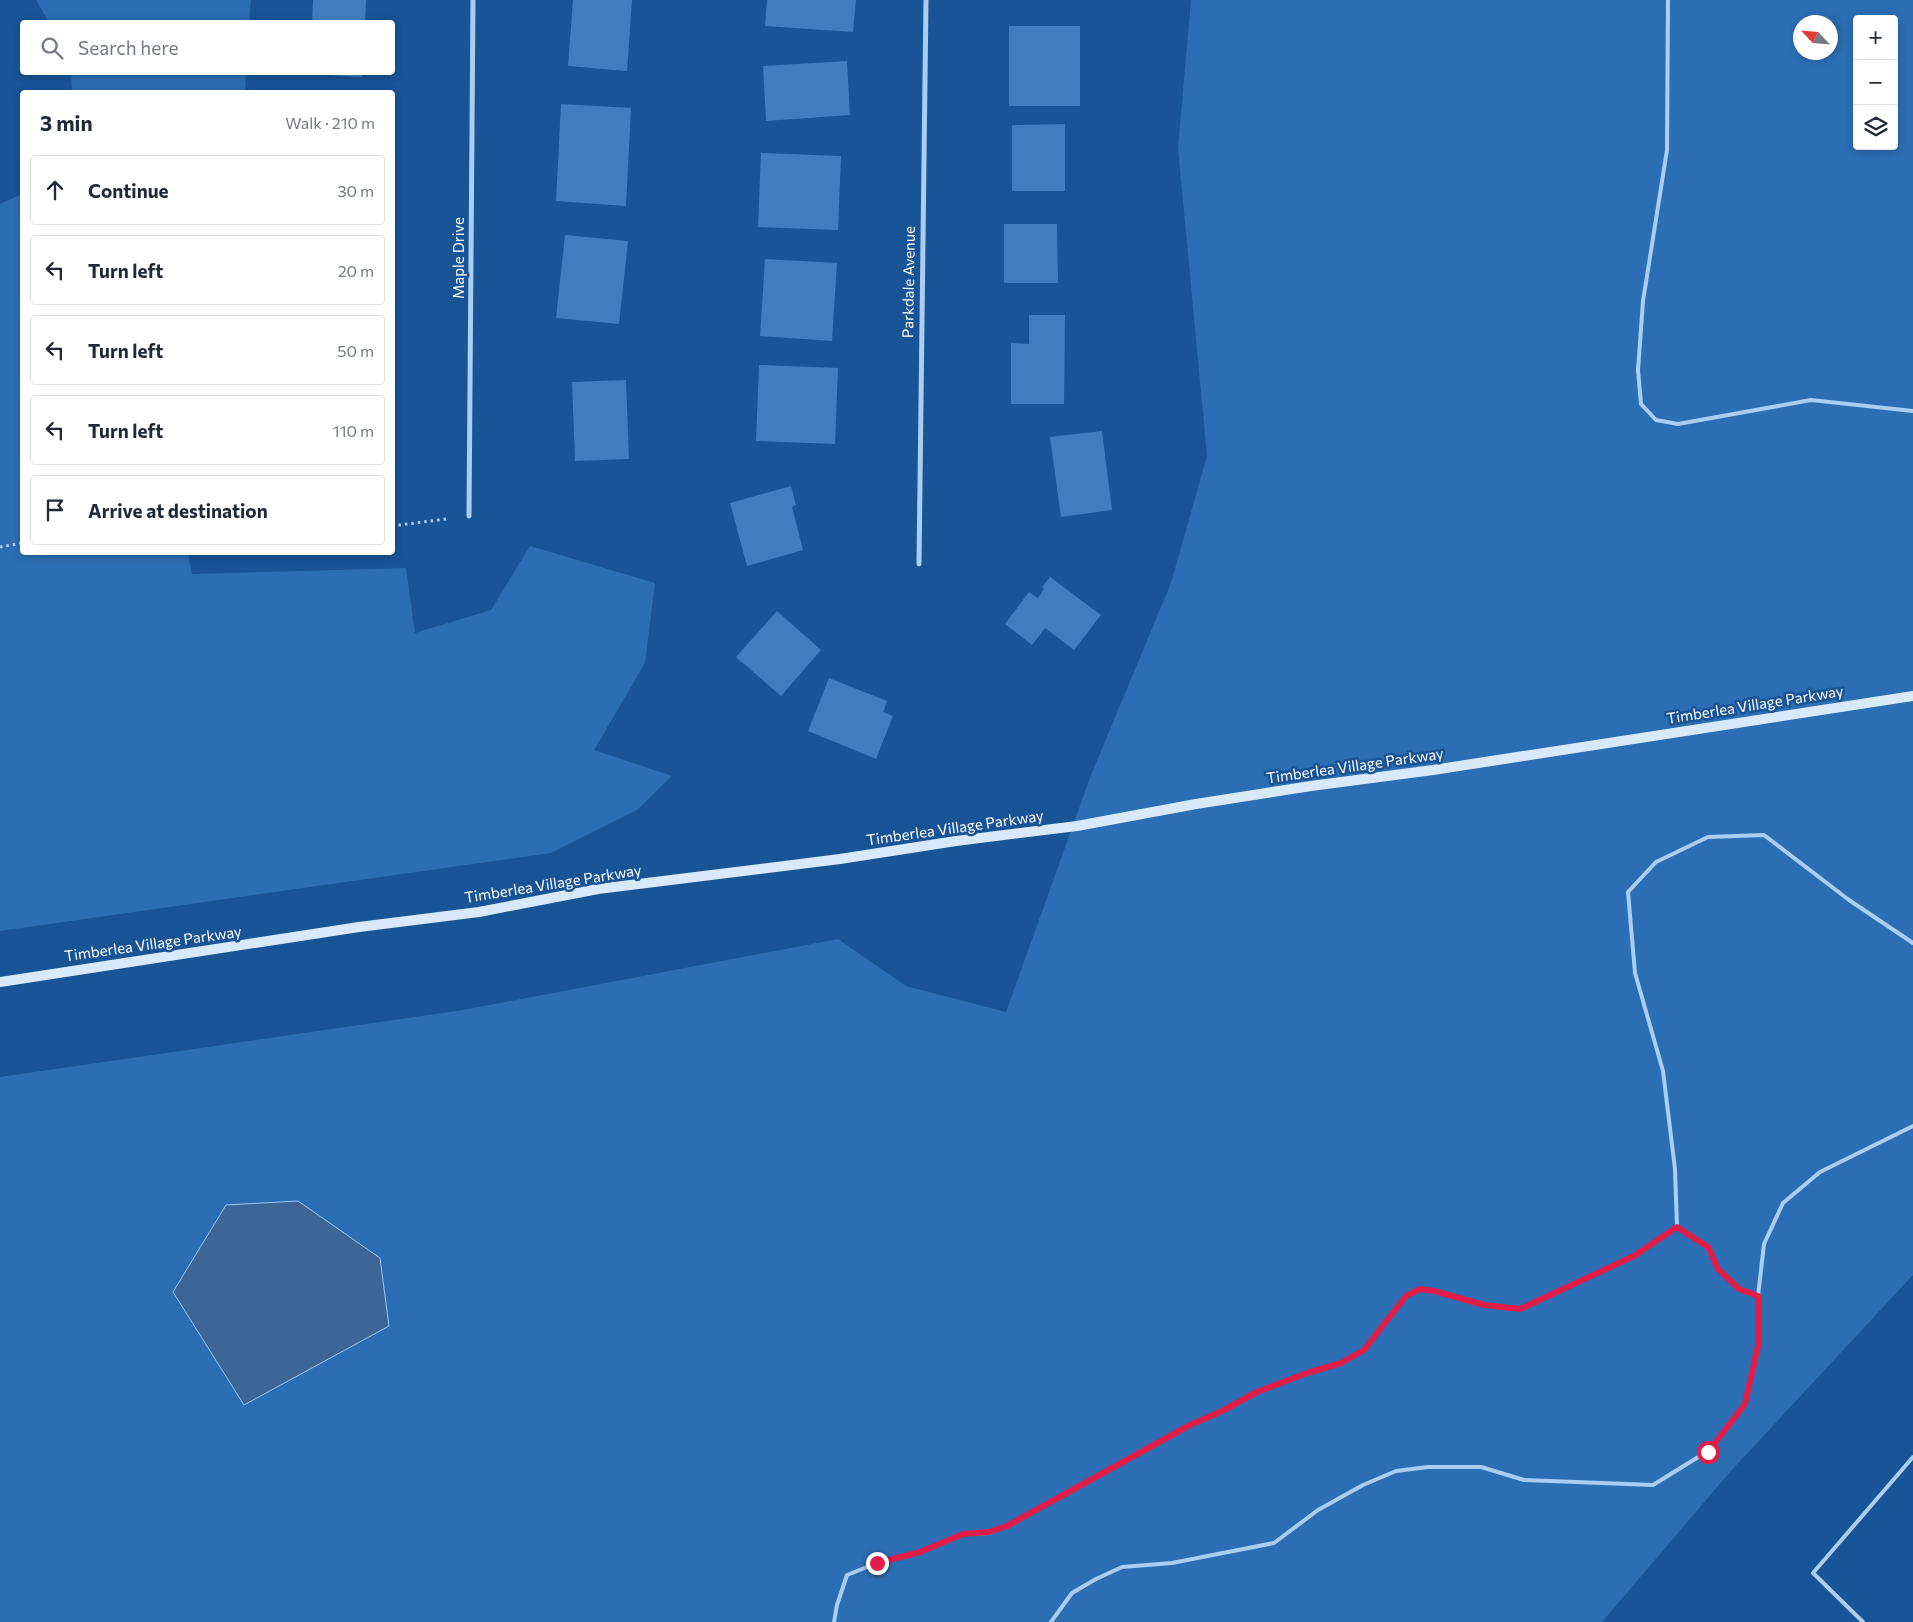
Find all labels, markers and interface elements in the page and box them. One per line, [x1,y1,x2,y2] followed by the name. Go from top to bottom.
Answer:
[1793,15,1838,60] north arrow
[1853,15,1898,150] map controls
[1853,15,1898,60] button: +
[20,20,395,75] search box
[38,34,66,62] icon: search
[78,36,178,59] text: Search here
[1853,60,1898,105] button: −
[1853,105,1898,150] button: layers
[40,110,93,135] text: 3 min
[285,113,375,132] text: Walk · 210 m
[41,176,69,204] icon: ahead
[88,179,168,202] text: Continue
[337,181,374,200] text: 30 m
[449,217,467,299] street label: Maple Drive
[898,226,918,338] street label: Parkdale Avenue
[41,256,69,284] icon: left
[88,259,163,282] text: Turn left
[338,261,374,280] text: 20 m
[41,336,69,364] icon: left
[88,339,163,362] text: Turn left
[337,341,374,360] text: 50 m
[41,416,69,444] icon: left
[88,419,163,442] text: Turn left
[333,421,374,440] text: 110 m
[41,496,69,524] icon: arrive
[88,499,268,522] text: Arrive at destination
[1665,681,1845,727] street label: Timberlea Village Parkway
[1265,744,1445,786] street label: Timberlea Village Parkway
[865,806,1045,848] street label: Timberlea Village Parkway
[463,860,643,906] street label: Timberlea Village Parkway
[63,922,243,964] street label: Timberlea Village Parkway
[1697,1441,1720,1464] route start
[866,1552,889,1575] route end

